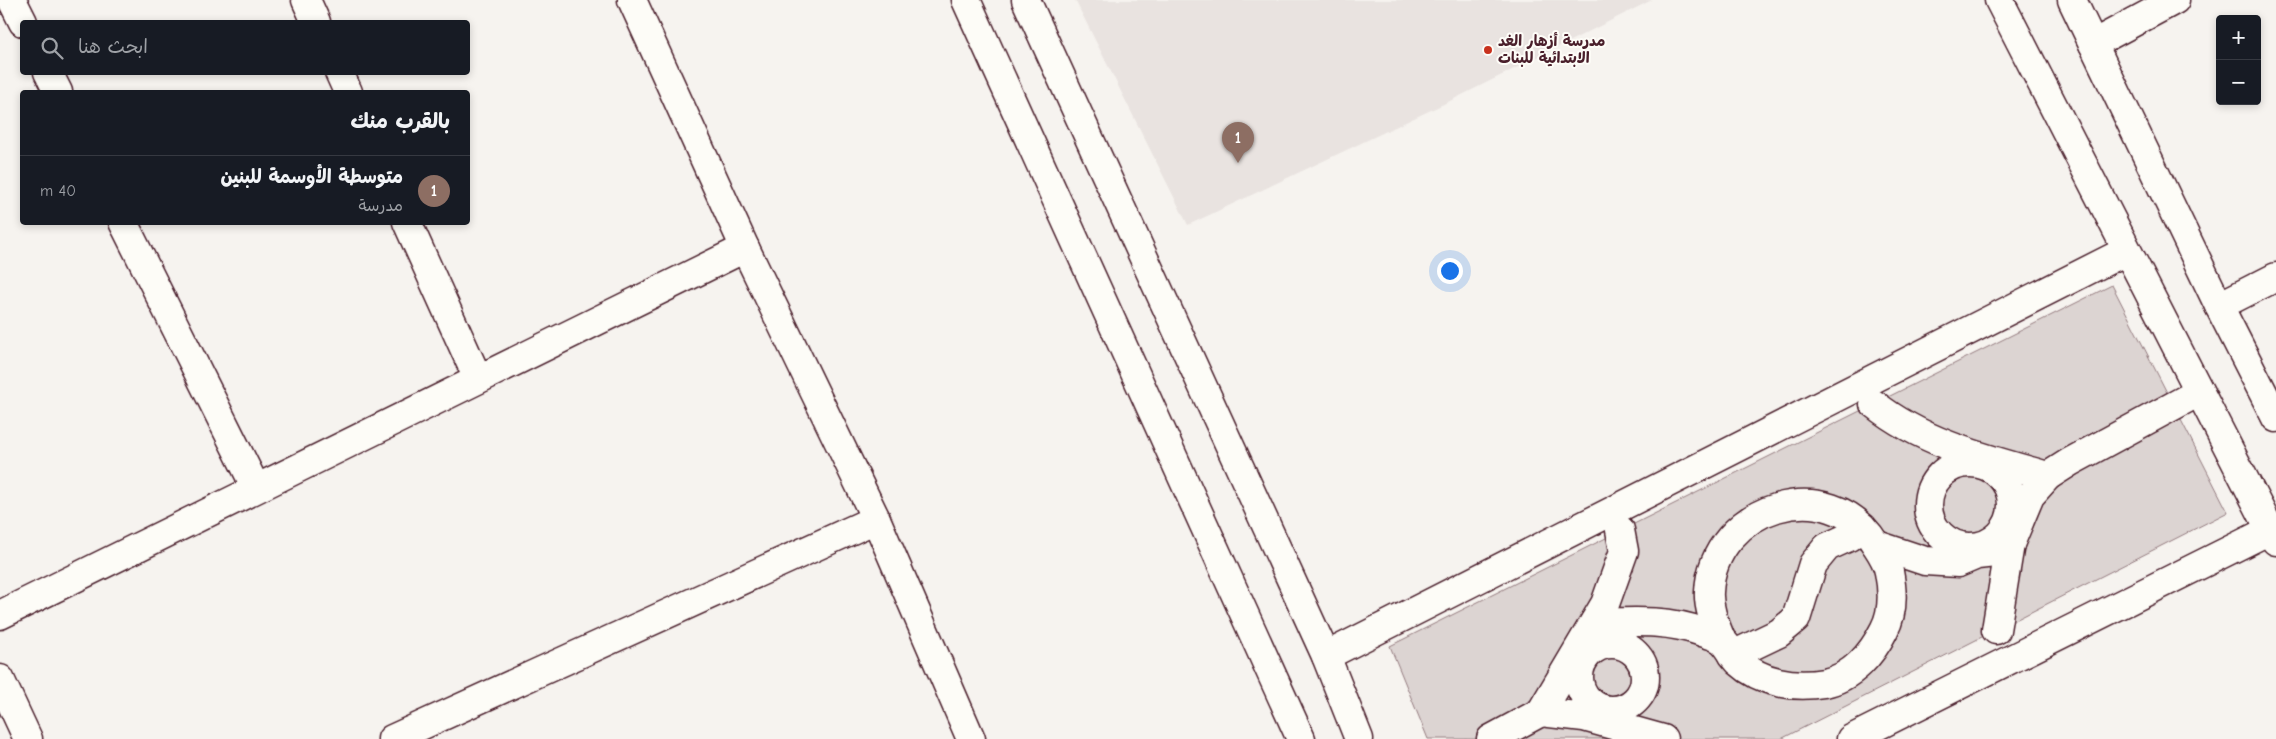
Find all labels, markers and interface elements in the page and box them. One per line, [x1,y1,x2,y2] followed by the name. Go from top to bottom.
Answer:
[2216,15,2261,105] map controls
[2216,15,2261,60] button: +
[20,20,470,75] search box
[1498,31,1606,67] place label: مدرسة أزهار الغد الابتدائية للبنات
[38,34,66,62] icon: search
[78,36,148,58] text: ابحث هنا
[1482,44,1494,56] marker: مدرسة أزهار الغد الابتدائية للبنات
[2216,60,2261,105] button: −
[350,109,450,133] text: بالقرب منك
[1222,122,1254,163] pin: 1
[221,166,403,188] text: متوسطة الأوسمة للبنين
[40,182,76,200] text: 40 m
[431,182,437,200] text: 1
[358,197,403,215] text: مدرسة
[1437,258,1463,284] your location

